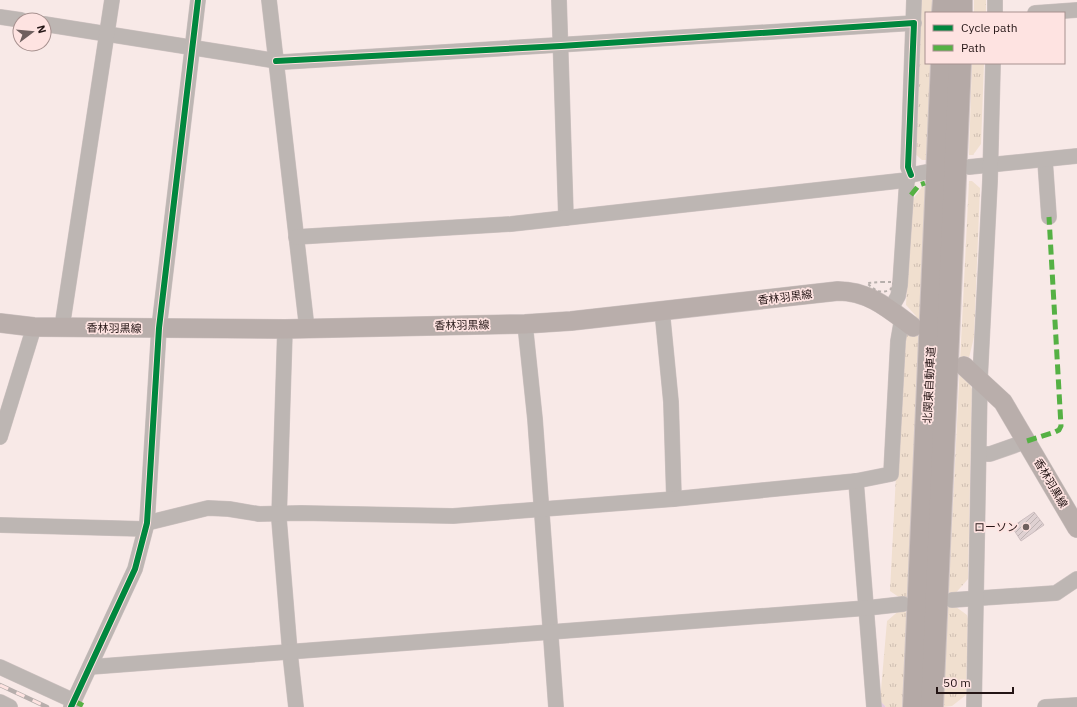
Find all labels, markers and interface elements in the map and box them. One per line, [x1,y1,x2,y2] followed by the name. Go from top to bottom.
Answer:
[12,12,52,52] north arrow
[925,12,1065,64] legend
[961,20,1018,35] text: Cycle path
[34,23,49,35] text: N
[961,40,986,55] text: Path
[757,287,813,307] street label: 香林羽黒線
[434,318,490,332] street label: 香林羽黒線
[86,321,142,335] street label: 香林羽黒線
[920,346,938,424] street label: 北関東自動車道
[1031,456,1071,510] street label: 香林羽黒線
[974,520,1018,534] place label: ローソン
[1021,522,1031,532] marker: ローソン
[937,669,1013,695] scale bar
[943,675,971,690] text: 50 m

